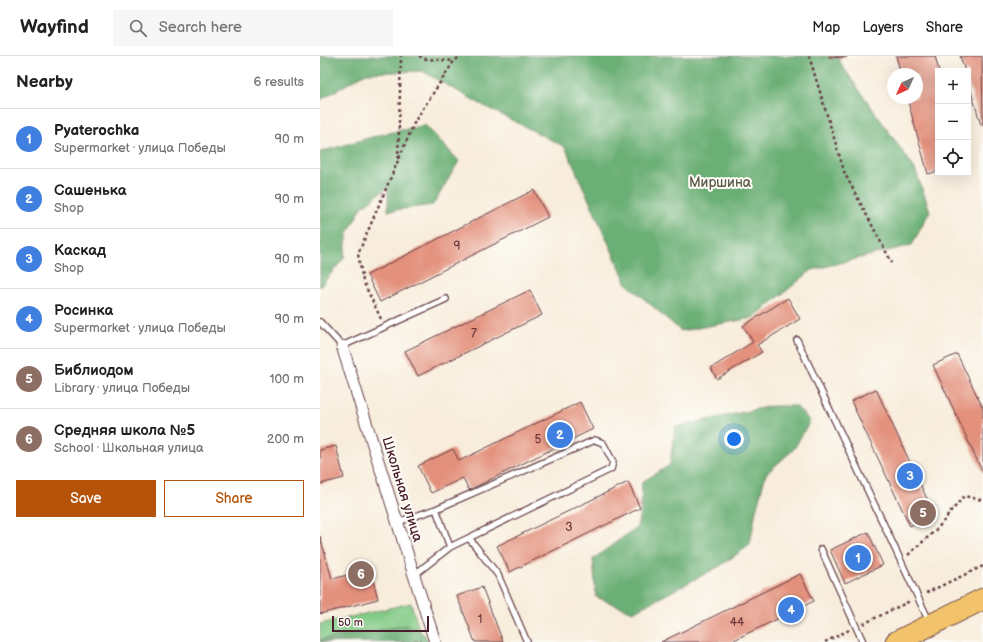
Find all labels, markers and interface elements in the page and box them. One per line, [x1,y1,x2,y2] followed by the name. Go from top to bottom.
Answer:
[113,10,393,46] search box
[20,16,89,39] text: Wayfind
[127,17,149,39] icon: search
[159,18,242,37] text: Search here
[812,19,840,36] text: Map
[862,19,904,36] text: Layers
[926,19,963,36] text: Share
[887,68,923,104] north arrow
[935,68,971,176] map controls
[935,68,971,104] button: +
[16,72,73,92] text: Nearby
[254,74,304,90] text: 6 results
[935,104,971,140] button: −
[54,121,139,140] text: Pyaterochka
[26,131,32,147] text: 1
[275,131,304,147] text: 90 m
[54,140,226,156] text: Supermarket · улица Победы
[935,140,971,176] button: locate
[689,174,752,191] park label: Миршина
[54,181,126,200] text: Сашенька
[25,191,33,207] text: 2
[275,191,304,207] text: 90 m
[54,200,84,216] text: Shop
[454,239,461,254] house number: 9
[54,241,106,260] text: Каскад
[25,251,33,267] text: 3
[275,251,304,267] text: 90 m
[54,260,84,276] text: Shop
[54,301,113,320] text: Росинка
[25,311,33,327] text: 4
[275,311,304,327] text: 90 m
[54,320,226,336] text: Supermarket · улица Победы
[471,326,477,341] house number: 7
[54,361,133,380] text: Библиодом
[25,371,33,387] text: 5
[269,371,304,387] text: 100 m
[54,380,190,396] text: Library · улица Победы
[547,420,573,450] pin: 2
[54,421,195,440] text: Средняя школа №5
[724,429,744,449] your location
[25,431,33,447] text: 6
[267,431,304,447] text: 200 m
[535,432,542,447] house number: 5
[378,434,427,545] street label: Школьная улица
[54,440,204,456] text: School · Школьная улица
[897,461,923,491] pin: 3
[16,480,156,517] button: Save
[164,480,304,517] button: Share
[910,498,936,528] pin: 5
[565,520,573,535] house number: 3
[845,543,871,573] pin: 1
[348,559,374,589] pin: 6
[778,595,804,625] pin: 4
[478,612,482,627] house number: 1
[332,614,429,633] scale bar
[730,615,745,630] house number: 44
[338,616,363,629] text: 50 m

